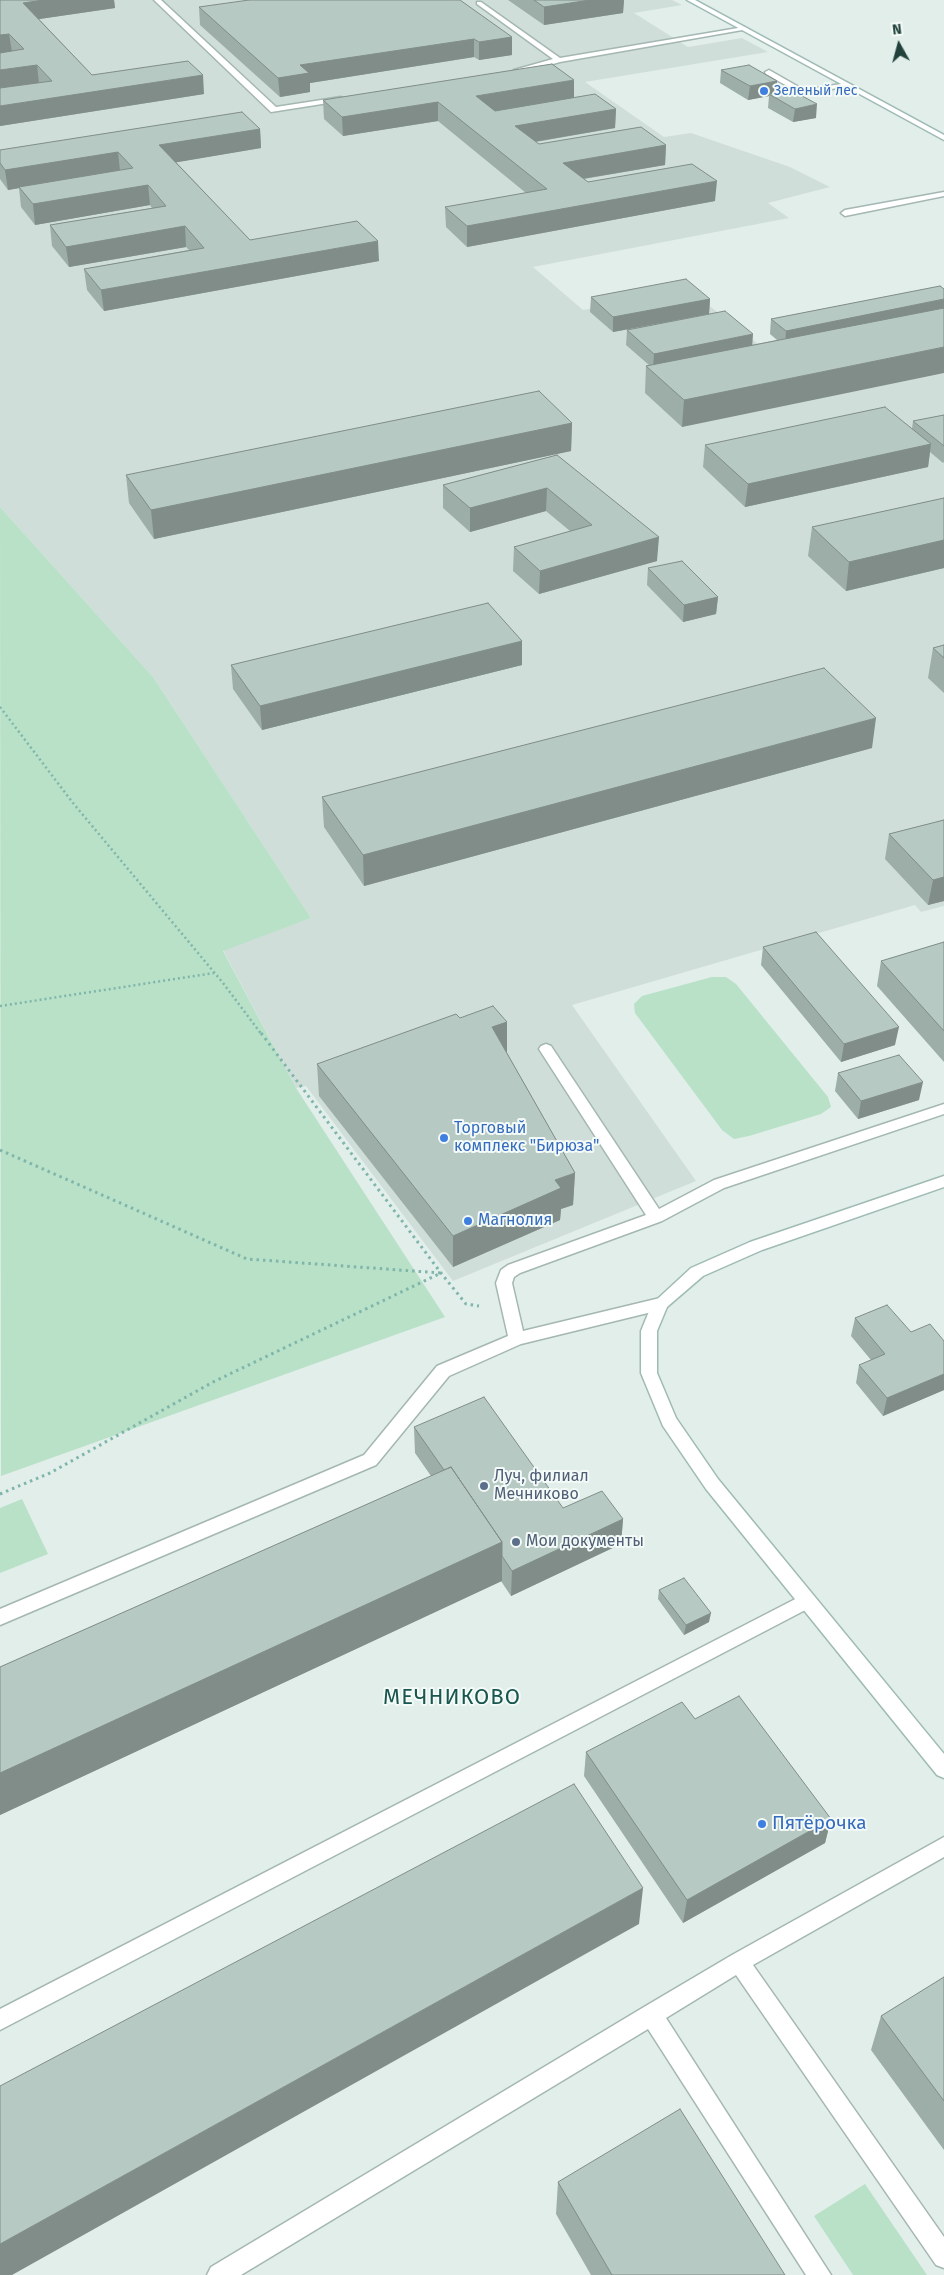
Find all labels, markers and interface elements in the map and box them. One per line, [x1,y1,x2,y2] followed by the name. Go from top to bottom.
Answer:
[874,20,924,70] north arrow
[891,21,903,39] text: N
[774,83,858,99] place label: Зеленый лес
[758,85,770,97] marker: Зеленый лес
[454,1119,599,1157] place label: Торговый комплекс "Бирюза"
[438,1132,450,1144] marker: Торговый комплекс "Бирюза"
[478,1211,552,1231] place label: Магнолия
[462,1215,474,1227] marker: Магнолия
[494,1467,589,1505] place label: Луч, филиал Мечниково
[478,1480,490,1492] marker: Луч, филиал Мечниково
[526,1532,644,1552] place label: Мои документы
[510,1536,522,1548] marker: Мои документы
[382,1685,522,1711] district label: МЕЧНИКОВО
[772,1813,867,1835] place label: Пятёрочка
[756,1818,768,1830] marker: Пятёрочка

